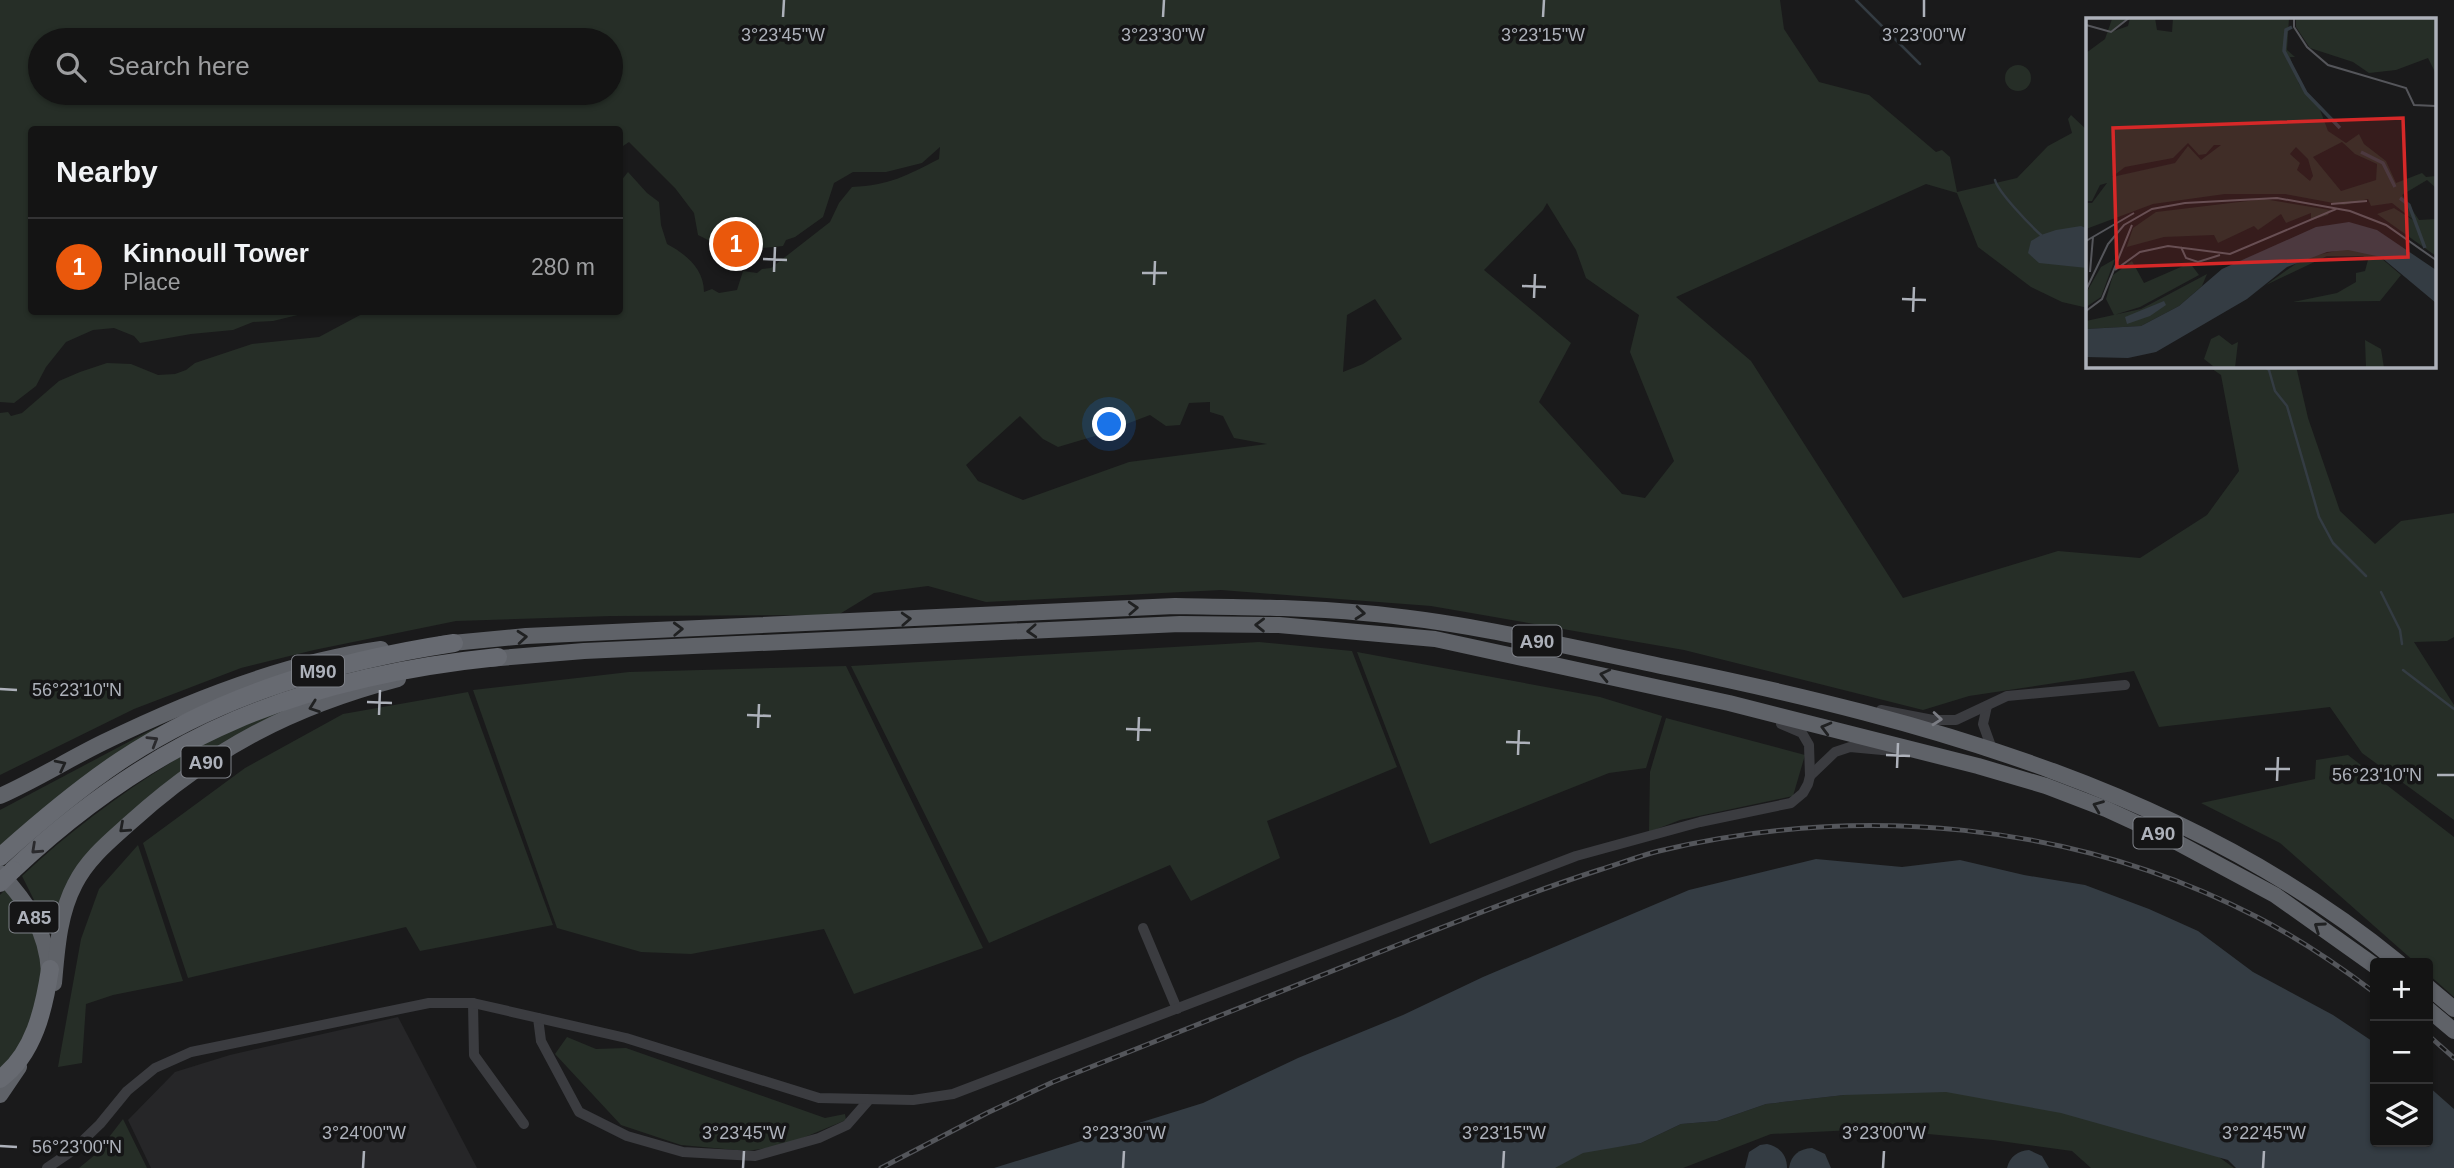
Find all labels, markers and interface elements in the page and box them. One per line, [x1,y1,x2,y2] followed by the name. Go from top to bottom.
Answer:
[2086,18,2436,368] inset map
[741,25,825,45] text: 3°23'45"W
[1121,25,1205,45] text: 3°23'30"W
[1501,25,1585,45] text: 3°23'15"W
[1882,25,1966,45] text: 3°23'00"W
[28,28,623,105] search box
[52,48,90,86] icon: search
[108,51,250,81] text: Search here
[56,155,158,188] text: Nearby
[713,218,759,270] pin: 1
[123,238,309,268] text: Kinnoull Tower
[73,254,85,280] text: 1
[531,254,595,280] text: 280 m
[123,269,181,295] text: Place
[1092,407,1126,441] your location
[1128,601,1139,616] one-way arrow
[1355,605,1366,620] one-way arrow
[900,612,911,627] one-way arrow
[1254,617,1264,633] one-way arrow
[673,622,684,637] one-way arrow
[1027,623,1038,638] one-way arrow
[1512,626,1562,656] road number: A90
[517,630,528,645] one-way arrow
[292,656,344,686] road number: M90
[1599,669,1611,683] one-way arrow
[32,680,122,700] text: 56°23'10"N
[309,698,321,712] one-way arrow
[1932,711,1943,726] one-way arrow
[1821,722,1833,736] one-way arrow
[145,737,158,750] one-way arrow
[182,747,230,778] road number: A90
[54,759,66,773] one-way arrow
[2332,765,2422,785] text: 56°23'10"N
[2093,801,2105,815] one-way arrow
[2134,818,2182,848] road number: A90
[119,820,132,833] one-way arrow
[31,840,44,853] one-way arrow
[9,902,58,932] road number: A85
[2314,923,2327,935] one-way arrow
[2370,958,2433,1147] map controls
[2370,958,2433,1021] button: +
[2370,1021,2433,1084] button: −
[2370,1084,2433,1147] button: layers
[322,1123,406,1143] text: 3°24'00"W
[702,1123,786,1143] text: 3°23'45"W
[1082,1123,1166,1143] text: 3°23'30"W
[1462,1123,1546,1143] text: 3°23'15"W
[1842,1123,1926,1143] text: 3°23'00"W
[2222,1123,2306,1143] text: 3°22'45"W
[32,1137,122,1157] text: 56°23'00"N

